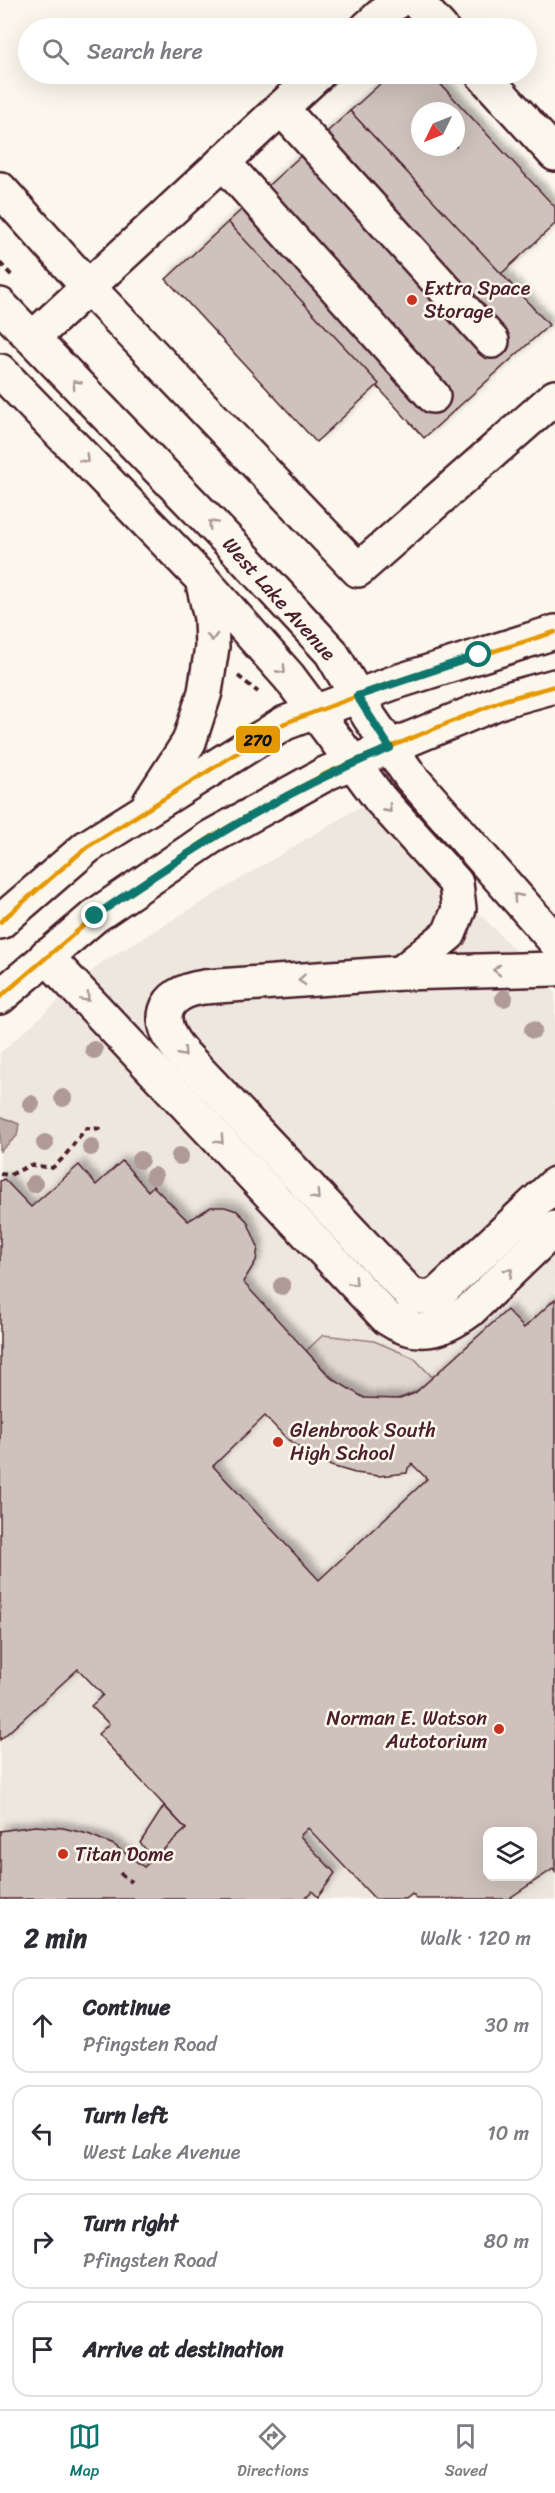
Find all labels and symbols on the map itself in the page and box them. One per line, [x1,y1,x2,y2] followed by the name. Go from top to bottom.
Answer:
[411,102,465,156] north arrow
[424,271,531,329] place label: Extra Space Storage
[405,293,419,307] marker: Extra Space Storage
[73,380,84,391] one-way arrow
[77,451,88,462] one-way arrow
[208,520,219,530] one-way arrow
[213,529,345,669] street label: West Lake Avenue
[205,632,218,641] one-way arrow
[465,641,491,667] route start
[275,663,286,674] one-way arrow
[235,725,281,754] line badge: 270
[243,726,272,755] text: 270
[381,802,392,813] one-way arrow
[513,893,524,904] one-way arrow
[81,902,107,928] route end
[492,964,501,977] one-way arrow
[297,973,306,986] one-way arrow
[79,992,90,1002] one-way arrow
[176,1046,187,1057] one-way arrow
[213,1134,224,1144] one-way arrow
[308,1188,319,1199] one-way arrow
[503,1268,513,1279] one-way arrow
[347,1276,358,1286] one-way arrow
[290,1413,436,1471] place label: Glenbrook South High School
[271,1435,285,1449] marker: Glenbrook South High School
[327,1701,487,1759] place label: Norman E. Watson Autotorium
[492,1722,506,1736] marker: Norman E. Watson Autotorium
[75,1837,174,1872] place label: Titan Dome
[56,1847,70,1861] marker: Titan Dome

